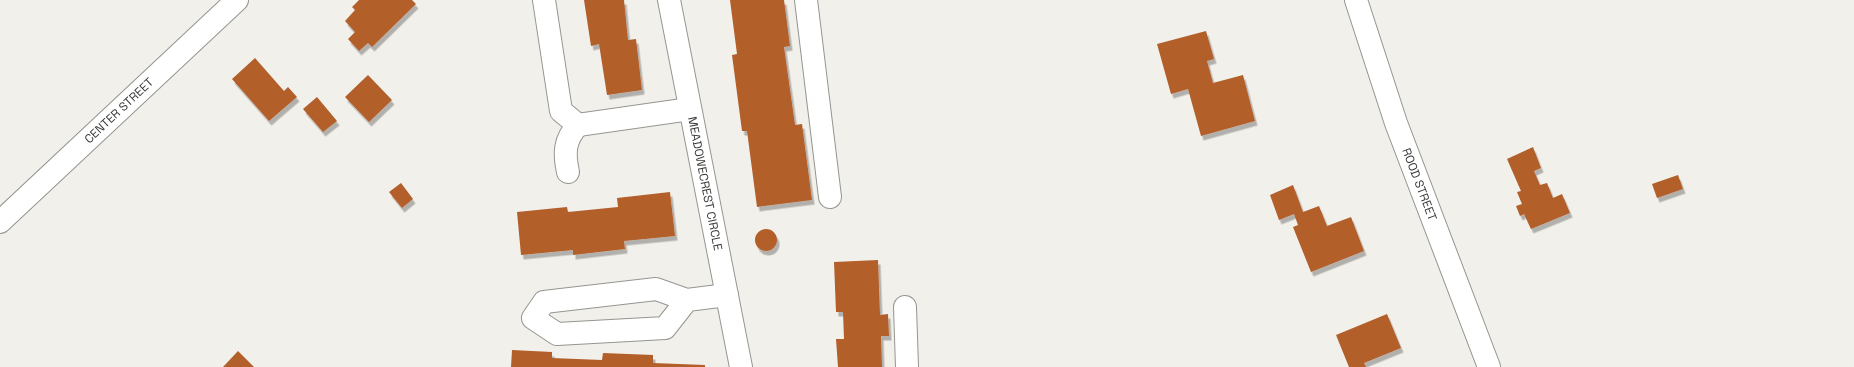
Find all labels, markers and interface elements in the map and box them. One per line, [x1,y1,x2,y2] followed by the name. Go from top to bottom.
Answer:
[81,74,157,147] street label: CENTER STREET
[684,115,726,252] street label: MEADOWECREST CIRCLE
[1398,146,1441,223] street label: ROOD STREET

